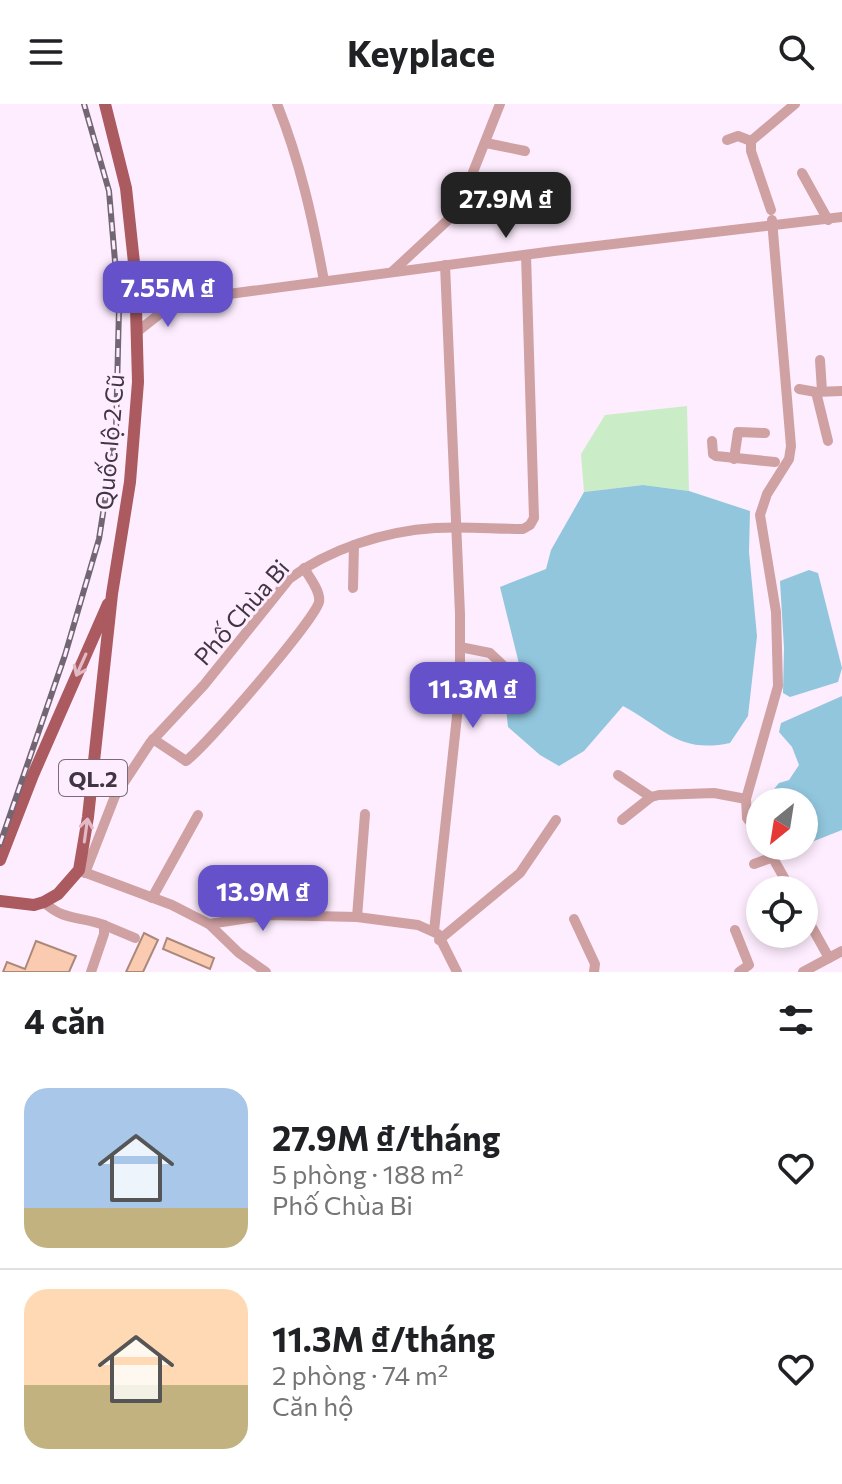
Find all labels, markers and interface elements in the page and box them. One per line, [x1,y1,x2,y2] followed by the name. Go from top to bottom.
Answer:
[24,30,68,74] icon: menu
[347,30,495,74] text: Keyplace
[774,30,818,74] icon: search
[432,172,580,240] pin: 27.9M ₫
[459,182,553,213] text: 27.9M ₫
[94,261,242,329] pin: 7.55M ₫
[121,271,215,302] text: 7.55M ₫
[89,373,129,511] street label: Quốc lộ 2 Cũ
[187,553,295,671] street label: Phố Chùa Bi
[73,653,88,677] one-way arrow
[399,662,547,730] pin: 11.3M ₫
[428,672,518,703] text: 11.3M ₫
[59,760,127,796] road number: QL.2
[746,788,818,860] north arrow
[746,788,818,948] map controls
[79,817,94,843] one-way arrow
[189,865,337,933] pin: 13.9M ₫
[216,875,310,906] text: 13.9M ₫
[746,876,818,948] button: locate
[774,998,818,1042] icon: filters
[24,999,105,1041] text: 4 căn
[272,1116,500,1158] text: 27.9M ₫/tháng
[88,1120,184,1216] icon: home
[774,1146,818,1190] icon: heart
[272,1158,464,1189] text: 5 phòng · 188 m²
[272,1189,413,1220] text: Phố Chùa Bi
[272,1317,495,1359] text: 11.3M ₫/tháng
[88,1321,184,1417] icon: home
[774,1347,818,1391] icon: heart
[272,1359,448,1390] text: 2 phòng · 74 m²
[272,1390,354,1421] text: Căn hộ

